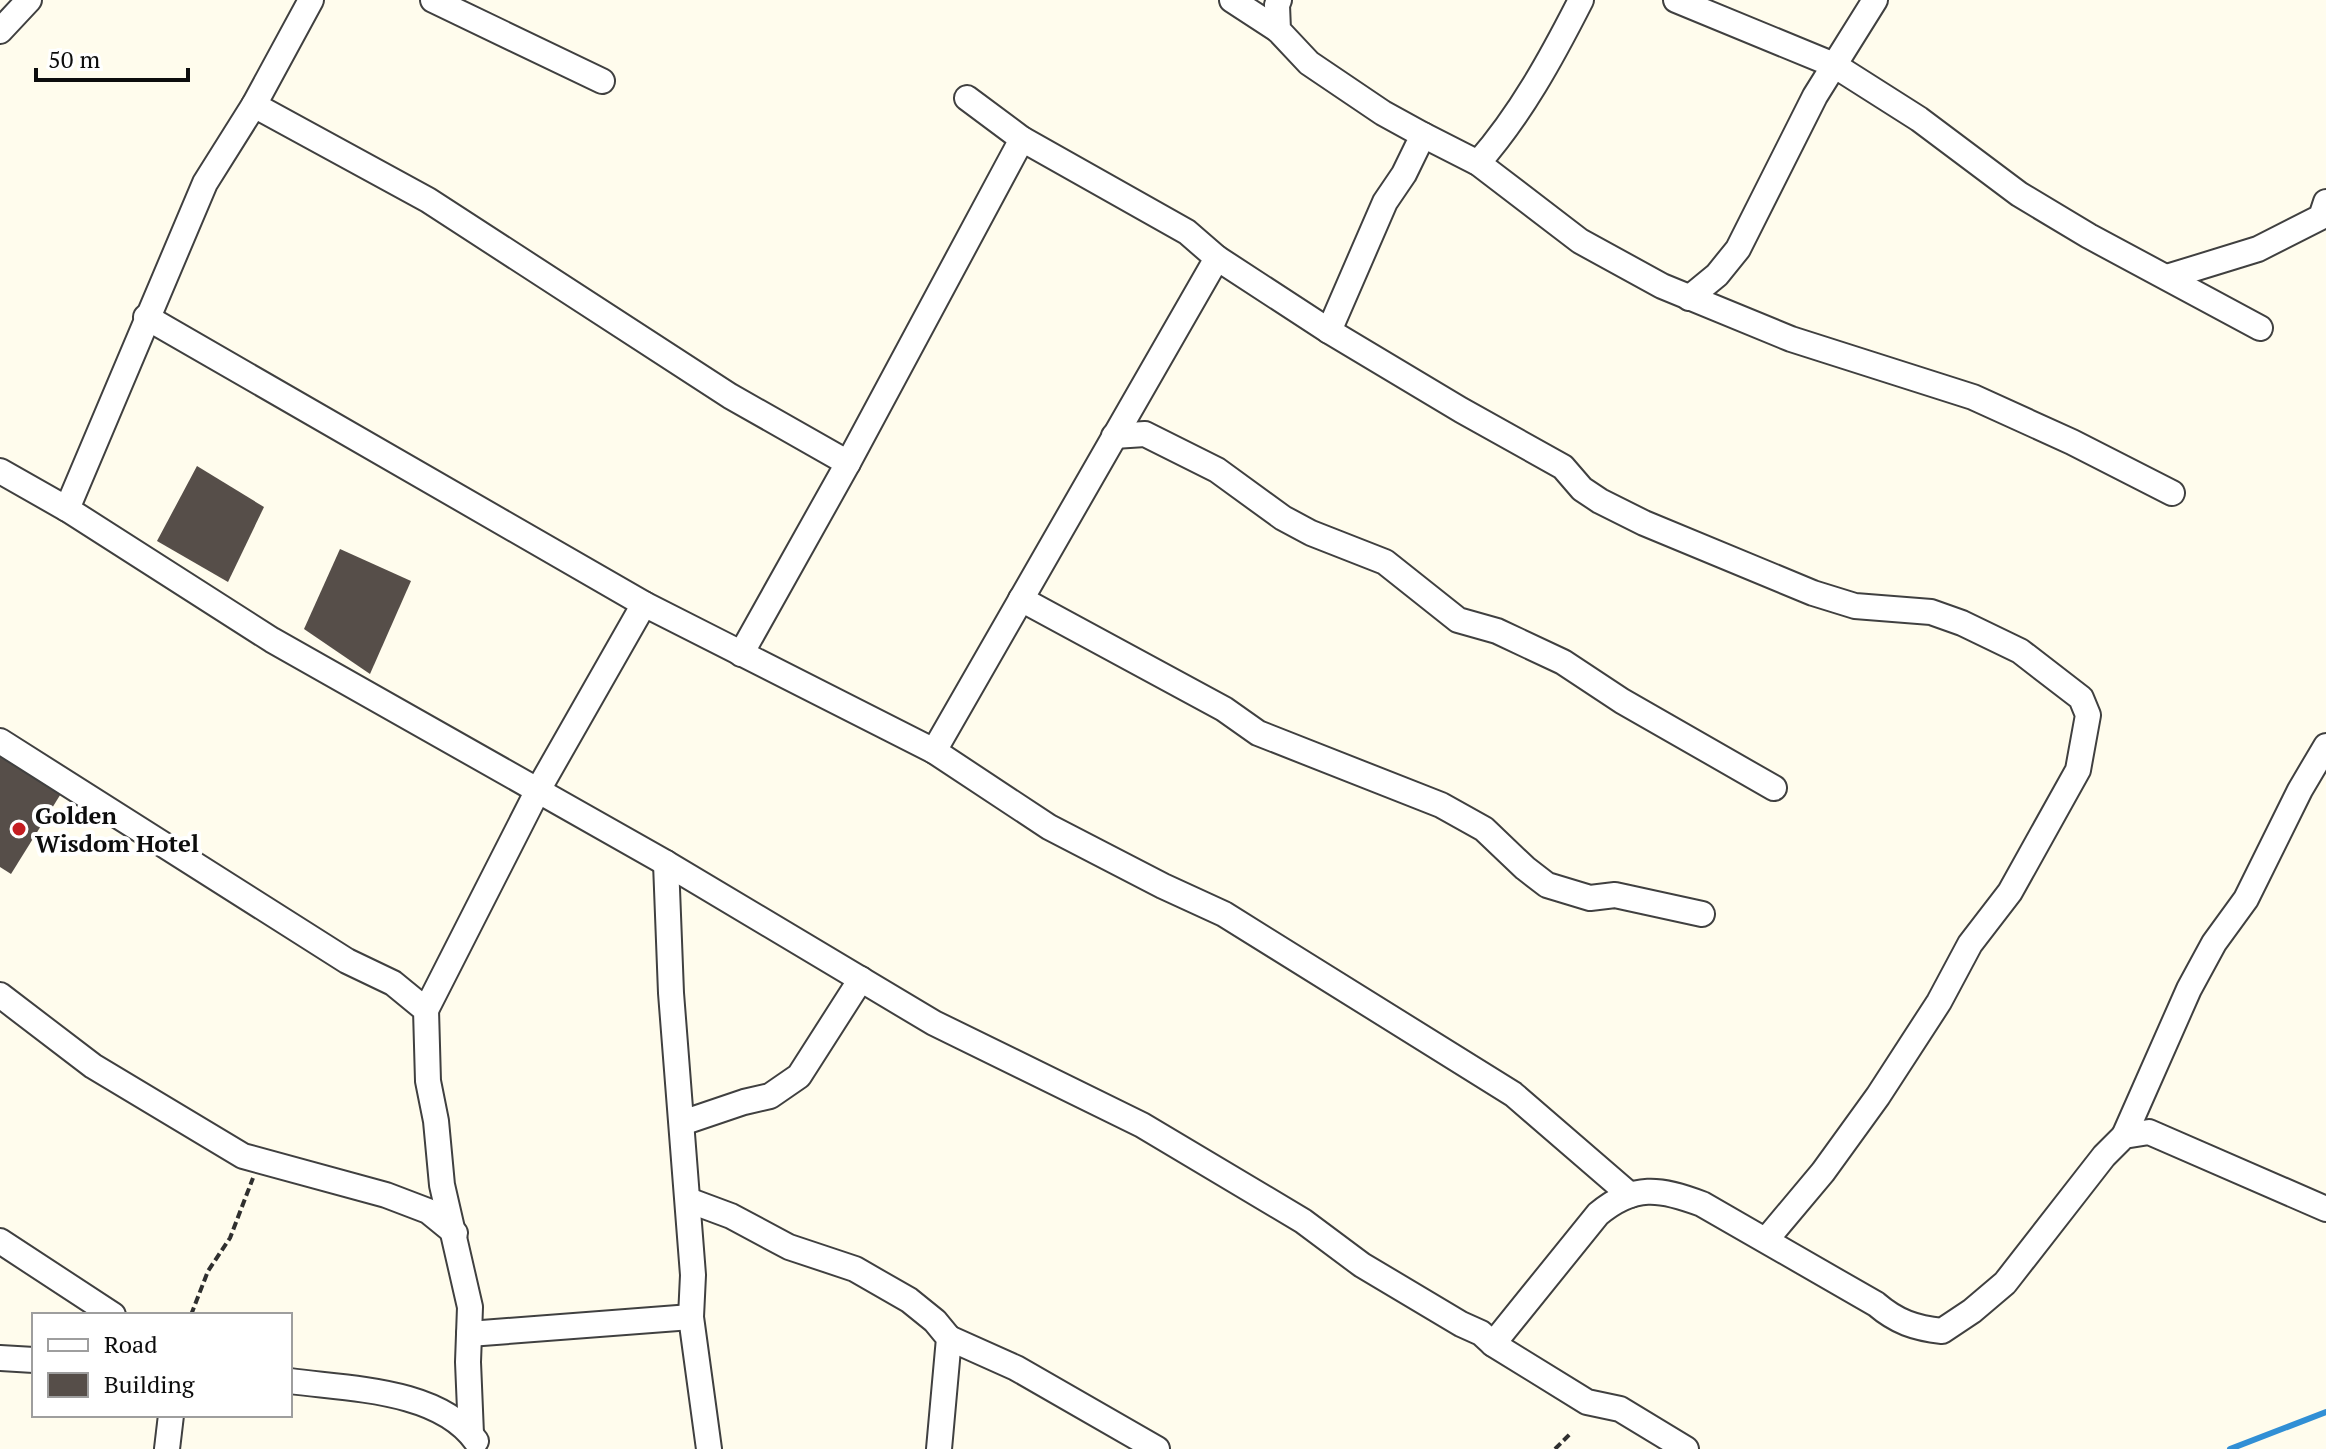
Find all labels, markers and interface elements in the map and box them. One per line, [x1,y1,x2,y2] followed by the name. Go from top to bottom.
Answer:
[36,32,188,82] scale bar
[48,43,100,75] text: 50 m
[35,799,199,859] place label: Golden Wisdom Hotel
[10,820,28,838] marker: Golden Wisdom Hotel
[32,1313,292,1417] legend
[104,1328,158,1360] text: Road
[104,1368,195,1400] text: Building

